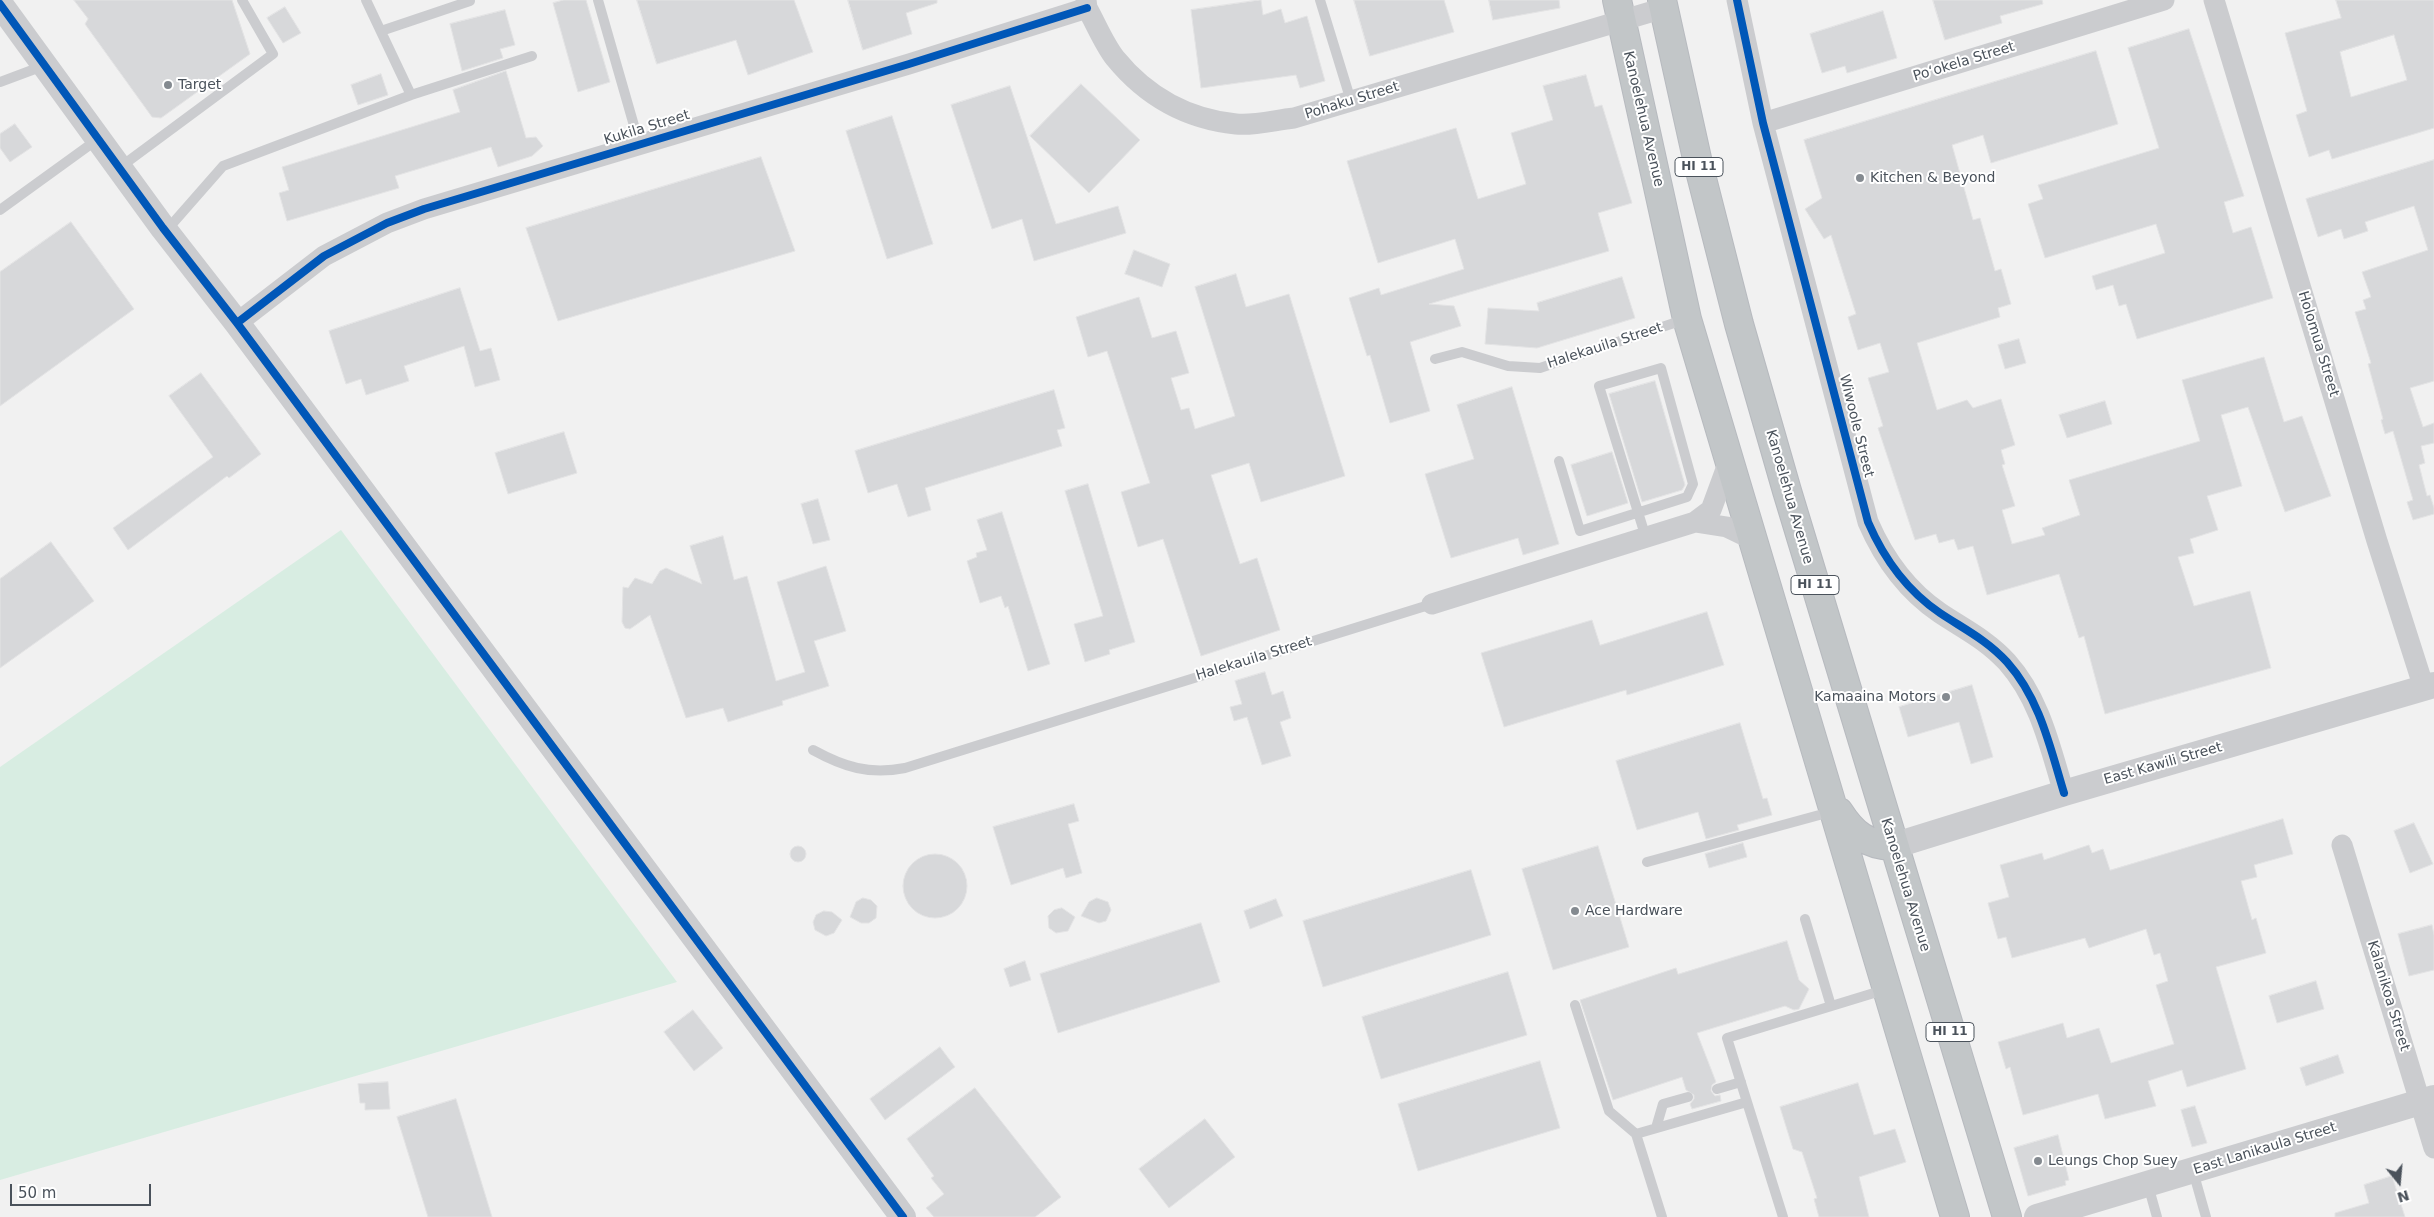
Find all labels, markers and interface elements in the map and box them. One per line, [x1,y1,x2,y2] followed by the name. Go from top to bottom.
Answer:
[1911,39,2017,85] street label: Po‘okela Street
[1619,49,1667,189] street label: Kanoelehua Avenue
[178,77,221,93] place label: Target
[162,79,174,91] marker: Target
[1303,79,1401,123] street label: Pohaku Street
[602,107,692,149] street label: Kukila Street
[1675,158,1723,176] road number: HI 11
[1870,170,1995,186] place label: Kitchen & Beyond
[1854,172,1866,184] marker: Kitchen & Beyond
[2294,289,2342,399] street label: Holomua Street
[1545,319,1665,373] street label: Halekauila Street
[1835,373,1877,479] street label: Wiwoole Street
[1762,428,1816,566] street label: Kanoelehua Avenue
[1791,576,1839,594] road number: HI 11
[1194,633,1314,685] street label: Halekauila Street
[1814,689,1936,705] place label: Kamaaina Motors
[1940,691,1952,703] marker: Kamaaina Motors
[2102,739,2224,789] street label: East Kawili Street
[1877,816,1933,954] street label: Kanoelehua Avenue
[1585,903,1683,919] place label: Ace Hardware
[1569,905,1581,917] marker: Ace Hardware
[2363,939,2413,1053] street label: Kalanikoa Street
[1926,1022,1974,1042] road number: HI 11
[2192,1119,2338,1179] street label: East Lanikaula Street
[2048,1153,2178,1169] place label: Leungs Chop Suey
[2032,1155,2044,1167] marker: Leungs Chop Suey
[2374,1157,2424,1207] north arrow
[12,1174,154,1206] scale bar
[18,1184,56,1202] text: 50 m
[2395,1187,2411,1206] text: N

